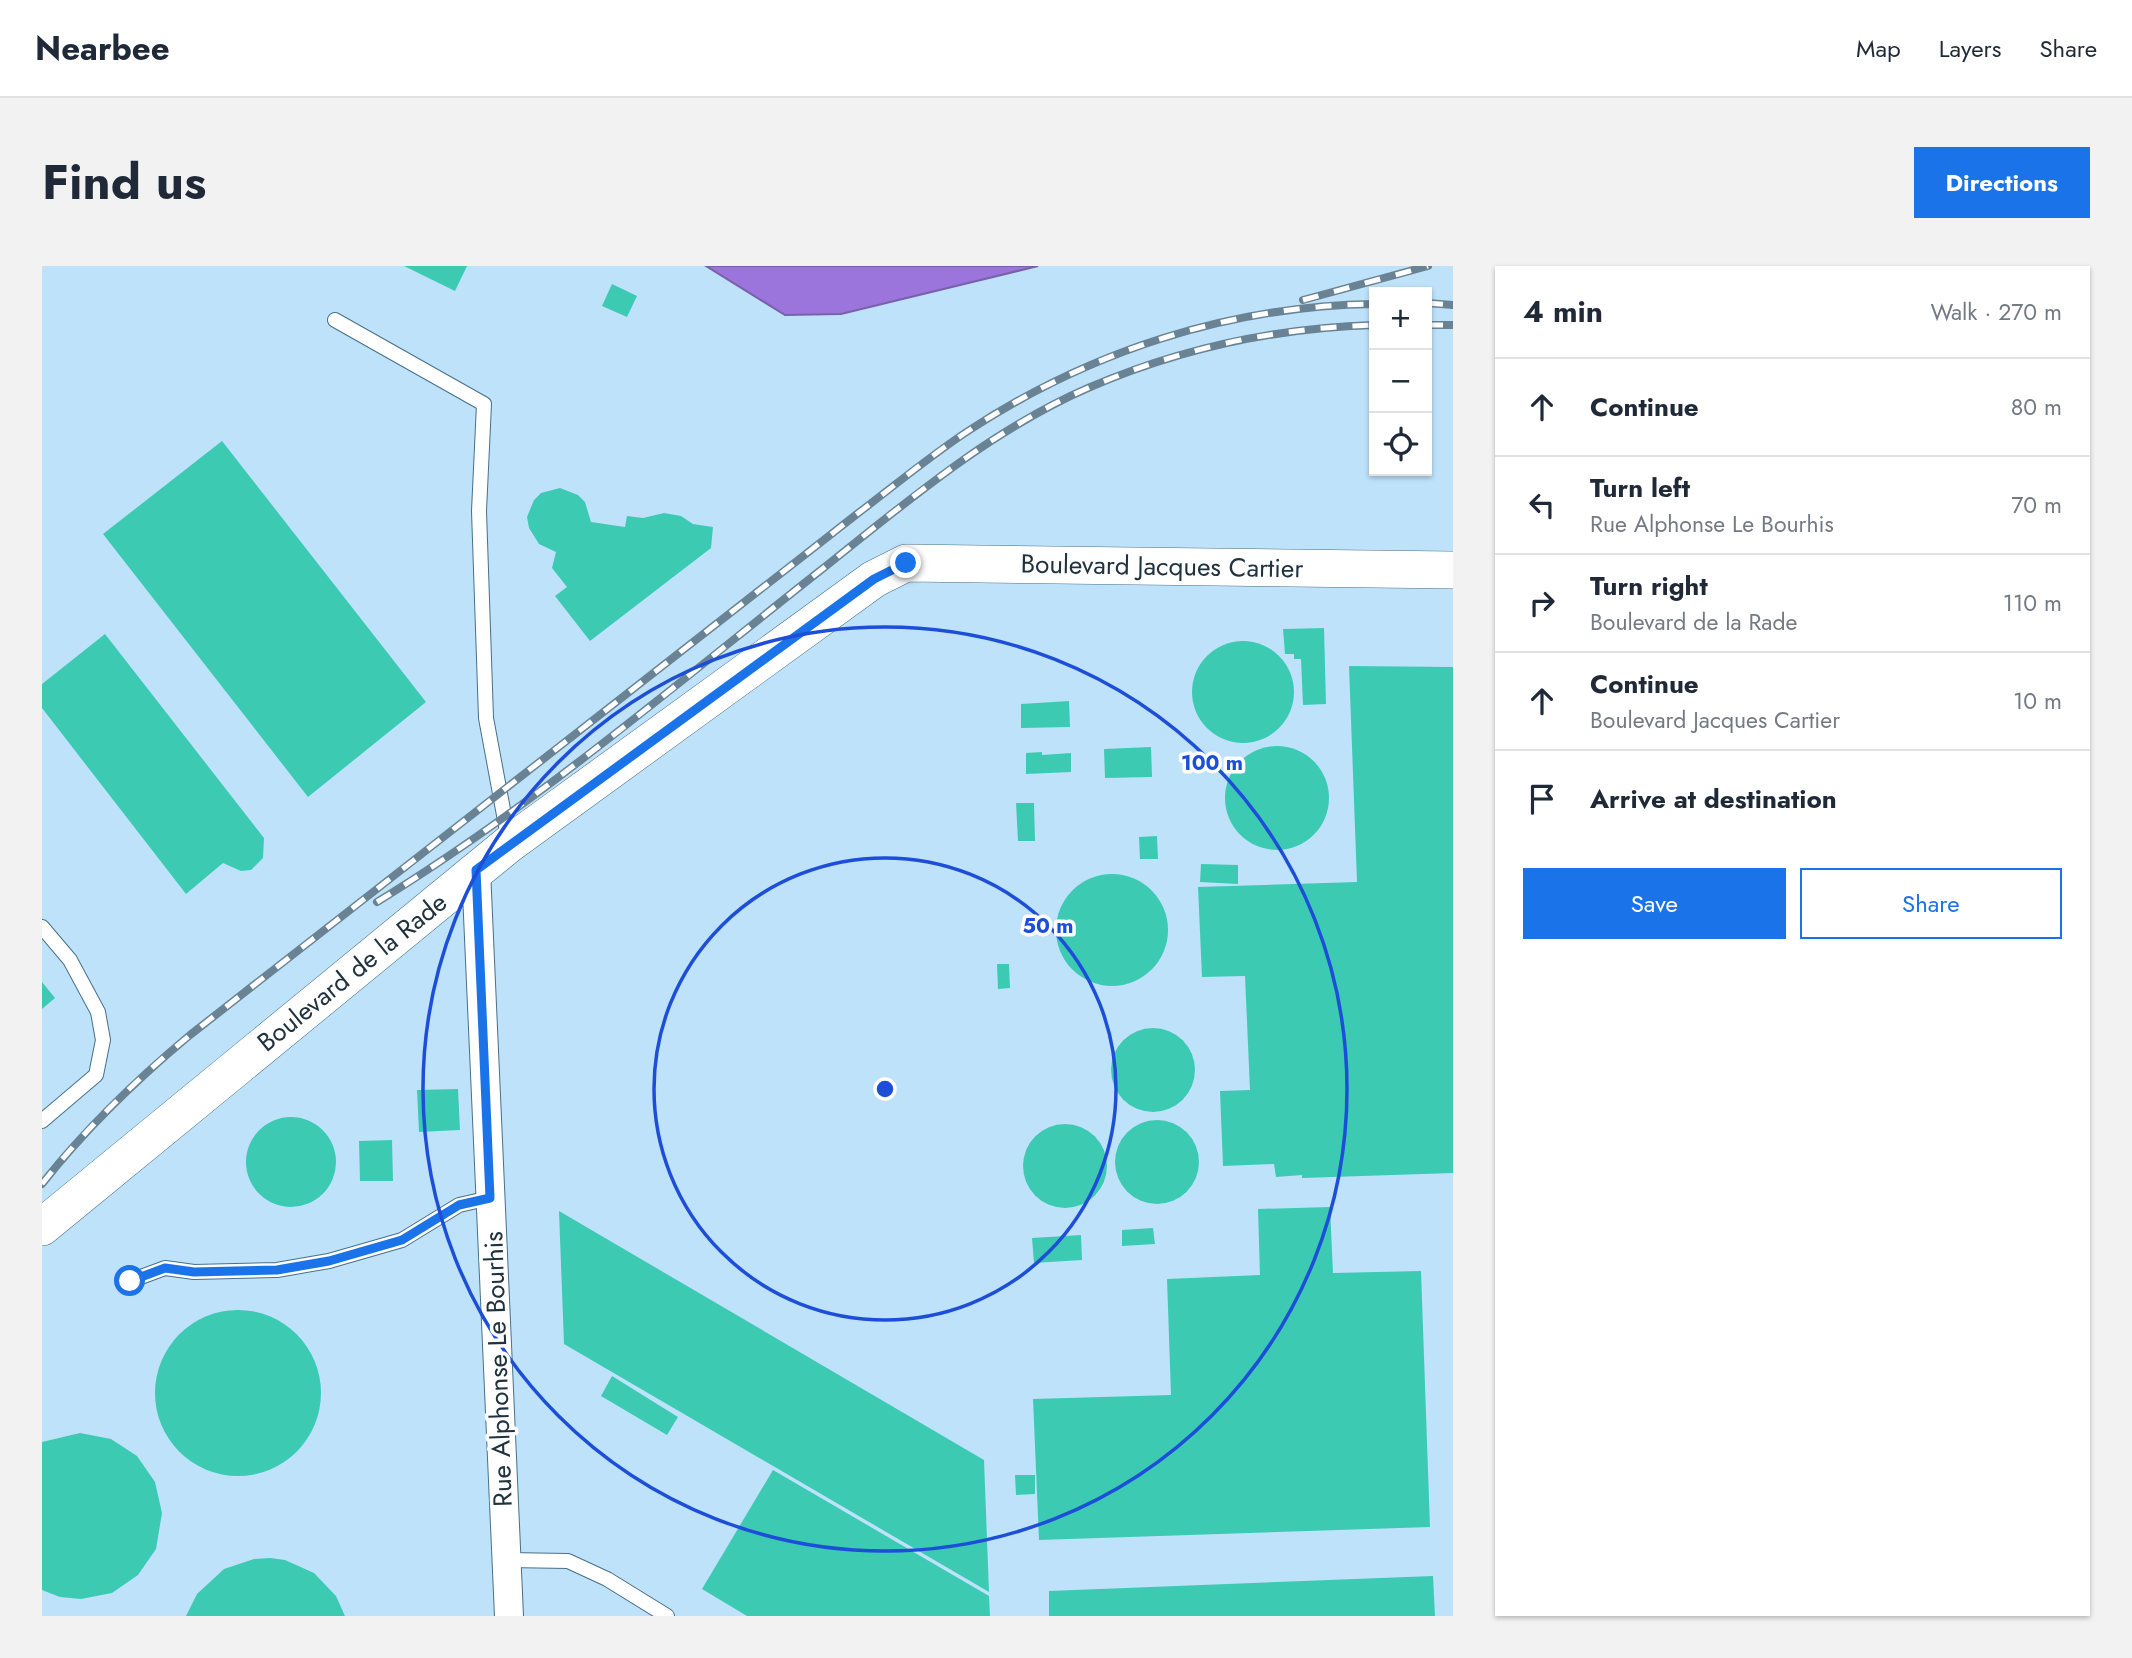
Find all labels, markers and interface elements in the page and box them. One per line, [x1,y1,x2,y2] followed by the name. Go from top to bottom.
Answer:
[35,25,170,72] text: Nearbee
[1856,31,1901,66] text: Map
[1939,31,2001,66] text: Layers
[2039,31,2097,66] text: Share
[42,147,206,217] text: Find us
[1914,147,2090,218] button: Directions
[1369,287,1432,476] map controls
[1369,287,1432,350] button: +
[1523,290,1603,333] text: 4 min
[1931,295,2062,329] text: Walk · 270 m
[1369,350,1432,413] button: −
[1523,388,1561,426] icon: ahead
[1590,388,1699,426] text: Continue
[2011,390,2062,424] text: 80 m
[1369,413,1432,476] button: locate
[1590,469,1690,507] text: Turn left
[1523,486,1561,524] icon: left
[2011,488,2062,522] text: 70 m
[1590,507,1834,541] text: Rue Alphonse Le Bourhis
[1020,545,1304,587] street label: Boulevard Jacques Cartier
[890,547,921,578] route end
[1590,567,1708,605] text: Turn right
[1523,584,1561,622] icon: right
[2003,586,2062,620] text: 110 m
[1590,605,1797,639] text: Boulevard de la Rade
[1590,665,1699,703] text: Continue
[1523,682,1561,720] icon: ahead
[2013,684,2062,718] text: 10 m
[1590,703,1840,737] text: Boulevard Jacques Cartier
[1181,748,1243,778] text: 100 m
[1523,780,1561,818] icon: arrive
[1590,780,1837,818] text: Arrive at destination
[1523,868,1786,939] button: Save
[1800,868,2062,939] button: Share
[249,883,455,1061] street label: Boulevard de la Rade
[1023,911,1073,941] text: 50 m
[873,1077,897,1101] centre of rings
[474,1231,522,1507] street label: Rue Alphonse Le Bourhis
[114,1265,145,1296] route start

